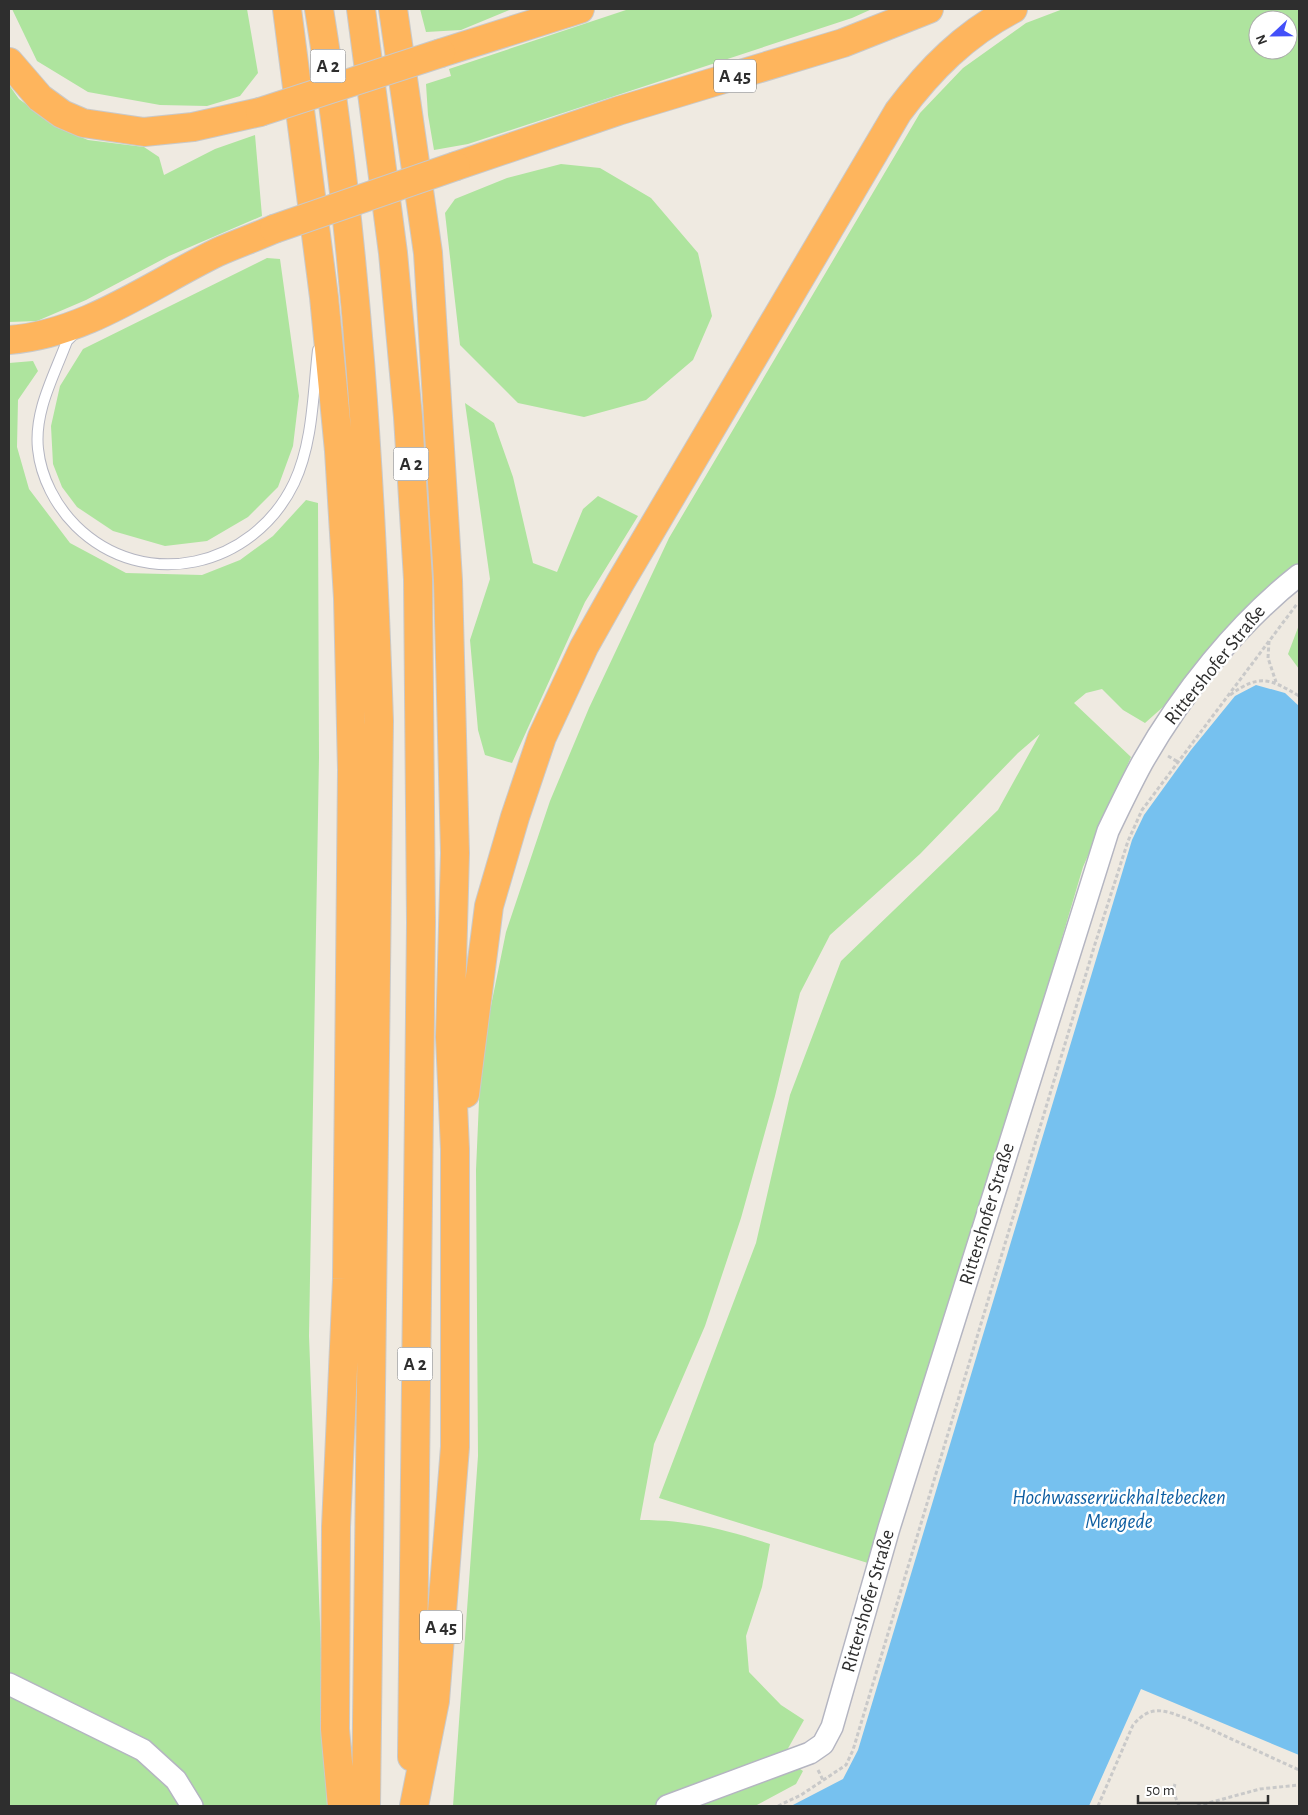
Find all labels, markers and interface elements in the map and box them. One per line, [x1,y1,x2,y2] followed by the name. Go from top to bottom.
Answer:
[1248,10,1298,60] north arrow
[1254,32,1270,47] text: N
[310,49,346,82] road number: A 2
[714,59,756,92] road number: A 45
[394,448,428,480] road number: A 2
[1161,601,1269,729] street label: Rittershofer Straße
[956,1140,1018,1288] street label: Rittershofer Straße
[398,1348,432,1380] road number: A 2
[1012,1487,1226,1532] water label: Hochwasserrückhaltebecken Mengede
[838,1527,898,1675] street label: Rittershofer Straße
[420,1610,462,1644] road number: A 45
[1138,1772,1268,1804] scale bar
[1146,1783,1175,1798] text: 50 m

